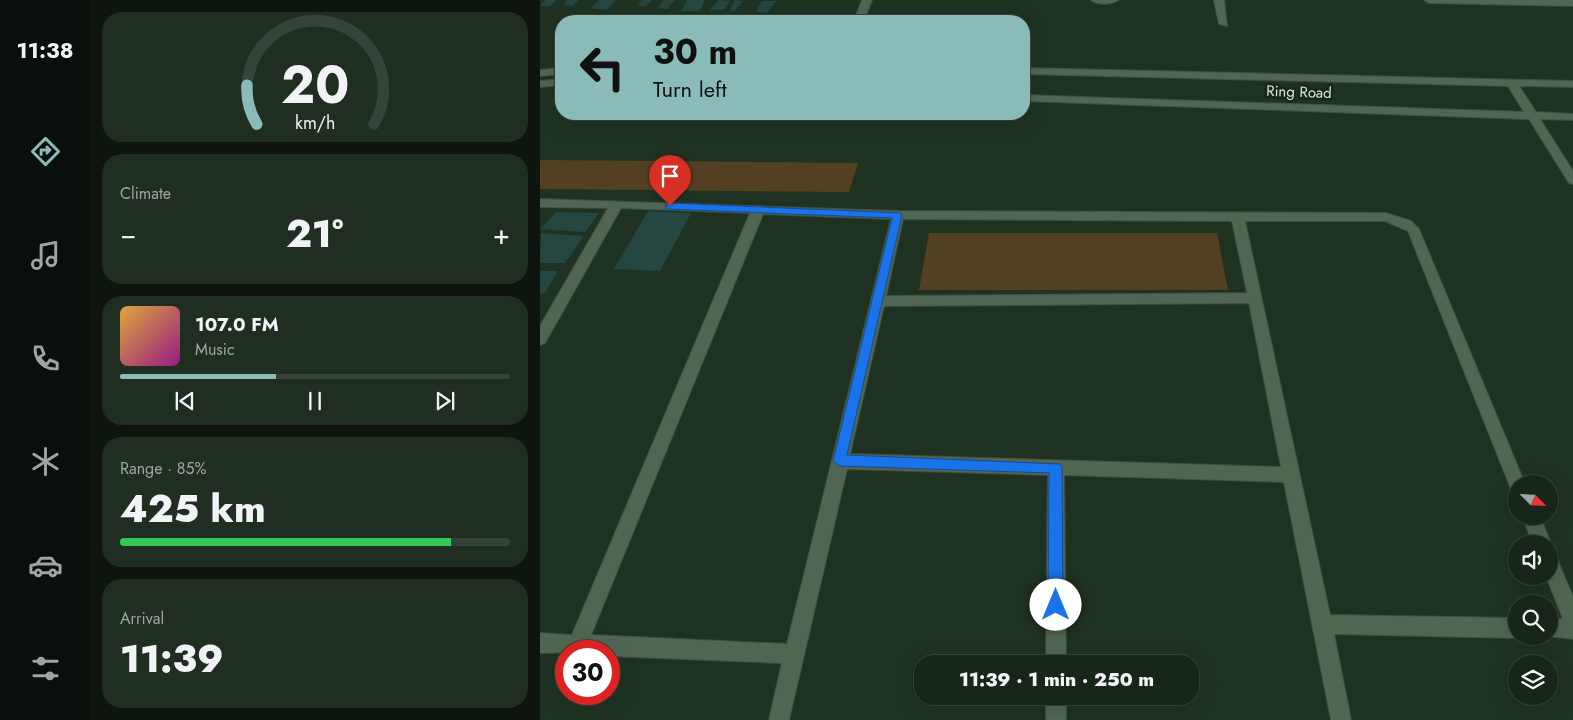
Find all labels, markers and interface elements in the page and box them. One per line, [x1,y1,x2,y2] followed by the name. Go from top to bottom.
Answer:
[653,27,737,77] text: 30 m
[17,34,73,66] text: 11:38
[570,35,635,100] icon: left
[281,47,349,123] text: 20
[653,73,727,105] text: Turn left
[1266,80,1332,104] street label: Ring Road
[295,110,335,136] text: km/h
[28,134,63,169] icon: directions
[649,155,691,206] pin
[656,162,684,190] icon: arrive
[120,182,171,205] text: Climate
[286,206,343,261] text: 21°
[120,214,137,255] text: −
[493,214,510,255] text: +
[28,238,63,273] icon: music
[195,311,279,338] text: 107.0 FM
[195,338,235,361] text: Music
[28,341,63,376] icon: phone
[171,387,199,415] icon: previous
[301,387,329,415] icon: pause
[431,387,459,415] icon: next
[28,444,63,479] icon: climate
[120,457,207,480] text: Range · 85%
[1508,475,1558,525] north arrow
[1508,475,1558,705] map controls
[120,481,266,536] text: 425 km
[1508,535,1558,585] button: sound
[28,548,63,583] icon: car
[1029,578,1081,630] position arrow
[1508,595,1558,645] button: search
[120,607,164,630] text: Arrival
[120,631,223,686] text: 11:39
[555,640,620,705] speed limit sign: 30
[28,651,63,686] icon: filters
[1508,655,1558,705] button: layers
[959,666,1154,693] text: 11:39 · 1 min · 250 m

